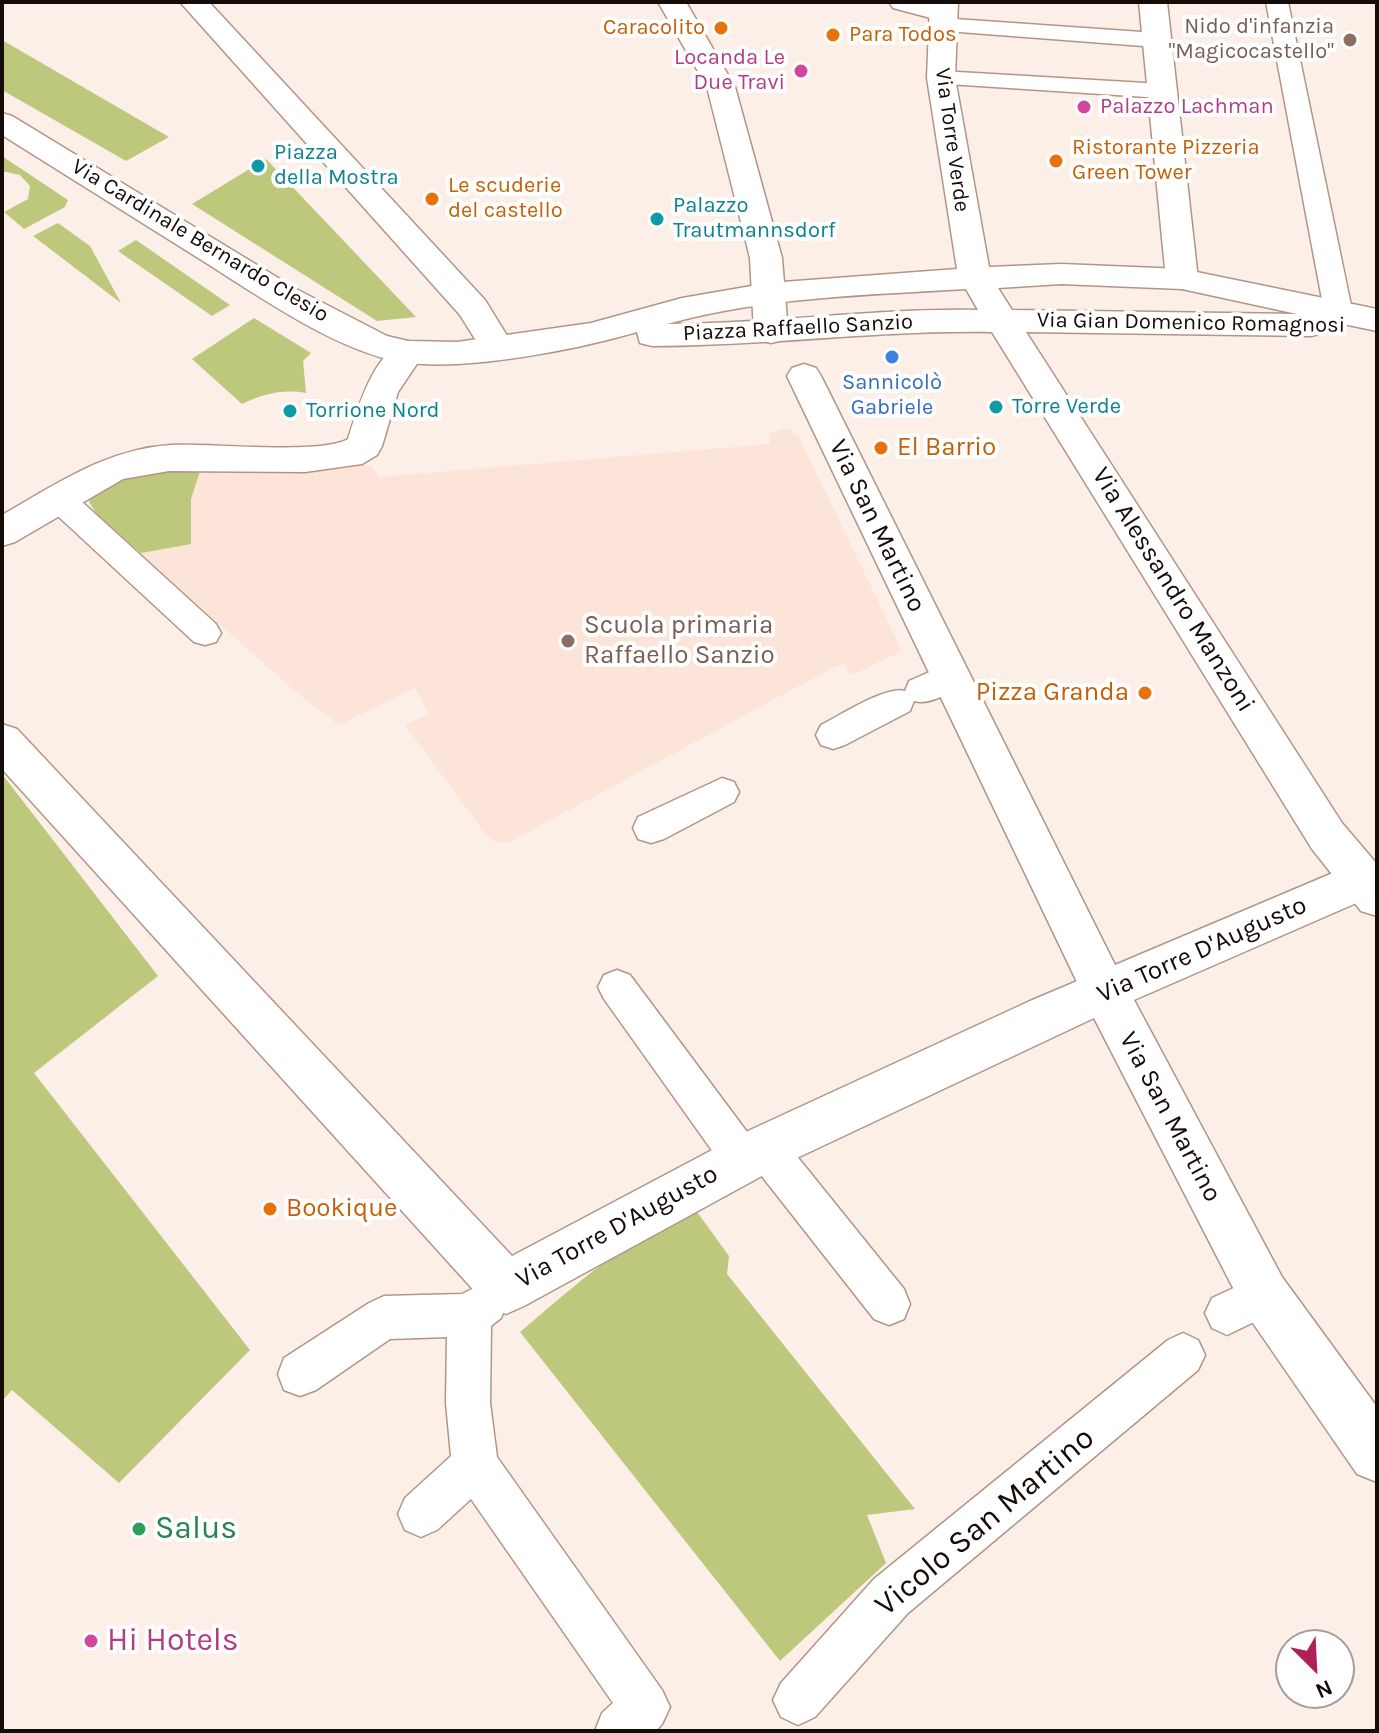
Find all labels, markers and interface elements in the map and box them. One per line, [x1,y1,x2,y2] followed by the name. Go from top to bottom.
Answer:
[1169,14,1334,66] place label: Nido d'infanzia "Magicocastello"
[603,15,705,41] place label: Caracolito
[712,19,730,37] marker: Caracolito
[849,22,956,48] place label: Para Todos
[824,26,842,44] marker: Para Todos
[1341,31,1359,49] marker: Nido d'infanzia "Magicocastello"
[674,45,785,96] place label: Locanda Le Due Travi
[792,62,810,80] marker: Locanda Le Due Travi
[929,66,975,214] street label: Via Torre Verde
[1100,94,1274,120] place label: Palazzo Lachman
[1075,98,1093,116] marker: Palazzo Lachman
[1072,135,1260,186] place label: Ristorante Pizzeria Green Tower
[274,140,399,192] place label: Piazza della Mostra
[1047,152,1065,170] marker: Ristorante Pizzeria Green Tower
[67,154,333,328] street label: Via Cardinale Bernardo Clesio
[249,157,267,175] marker: Piazza della Mostra
[448,173,563,224] place label: Le scuderie del castello
[423,190,441,208] marker: Le scuderie del castello
[673,193,835,244] place label: Palazzo Trautmannsdorf
[648,210,666,228] marker: Palazzo Trautmannsdorf
[1037,307,1345,339] street label: Via Gian Domenico Romagnosi
[682,309,914,347] street label: Piazza Raffaello Sanzio
[883,348,901,366] marker: Sannicolò Gabriele
[842,370,942,422] place label: Sannicolò Gabriele
[1012,394,1121,420] place label: Torre Verde
[306,398,440,424] place label: Torrione Nord
[987,398,1005,416] marker: Torre Verde
[281,402,299,420] marker: Torrione Nord
[897,432,996,464] place label: El Barrio
[822,435,932,617] street label: Via San Martino
[872,439,890,457] marker: El Barrio
[1085,462,1261,718] street label: Via Alessandro Manzoni
[584,610,775,672] place label: Scuola primaria Raffaello Sanzio
[559,632,577,650] marker: Scuola primaria Raffaello Sanzio
[976,677,1129,709] place label: Pizza Granda
[1136,684,1154,702] marker: Pizza Granda
[1093,890,1311,1010] street label: Via Torre D'Augusto
[1112,1027,1228,1207] street label: Via San Martino
[511,1159,723,1295] street label: Via Torre D'Augusto
[286,1193,397,1225] place label: Bookique
[261,1200,279,1218] marker: Bookique
[868,1419,1102,1625] street label: Vicolo San Martino
[155,1510,237,1548] place label: Salus
[130,1520,148,1538] marker: Salus
[107,1622,239,1660] place label: Hi Hotels
[1275,1629,1355,1709] north arrow
[82,1632,100,1650] marker: Hi Hotels
[1311,1674,1336,1704] text: N

